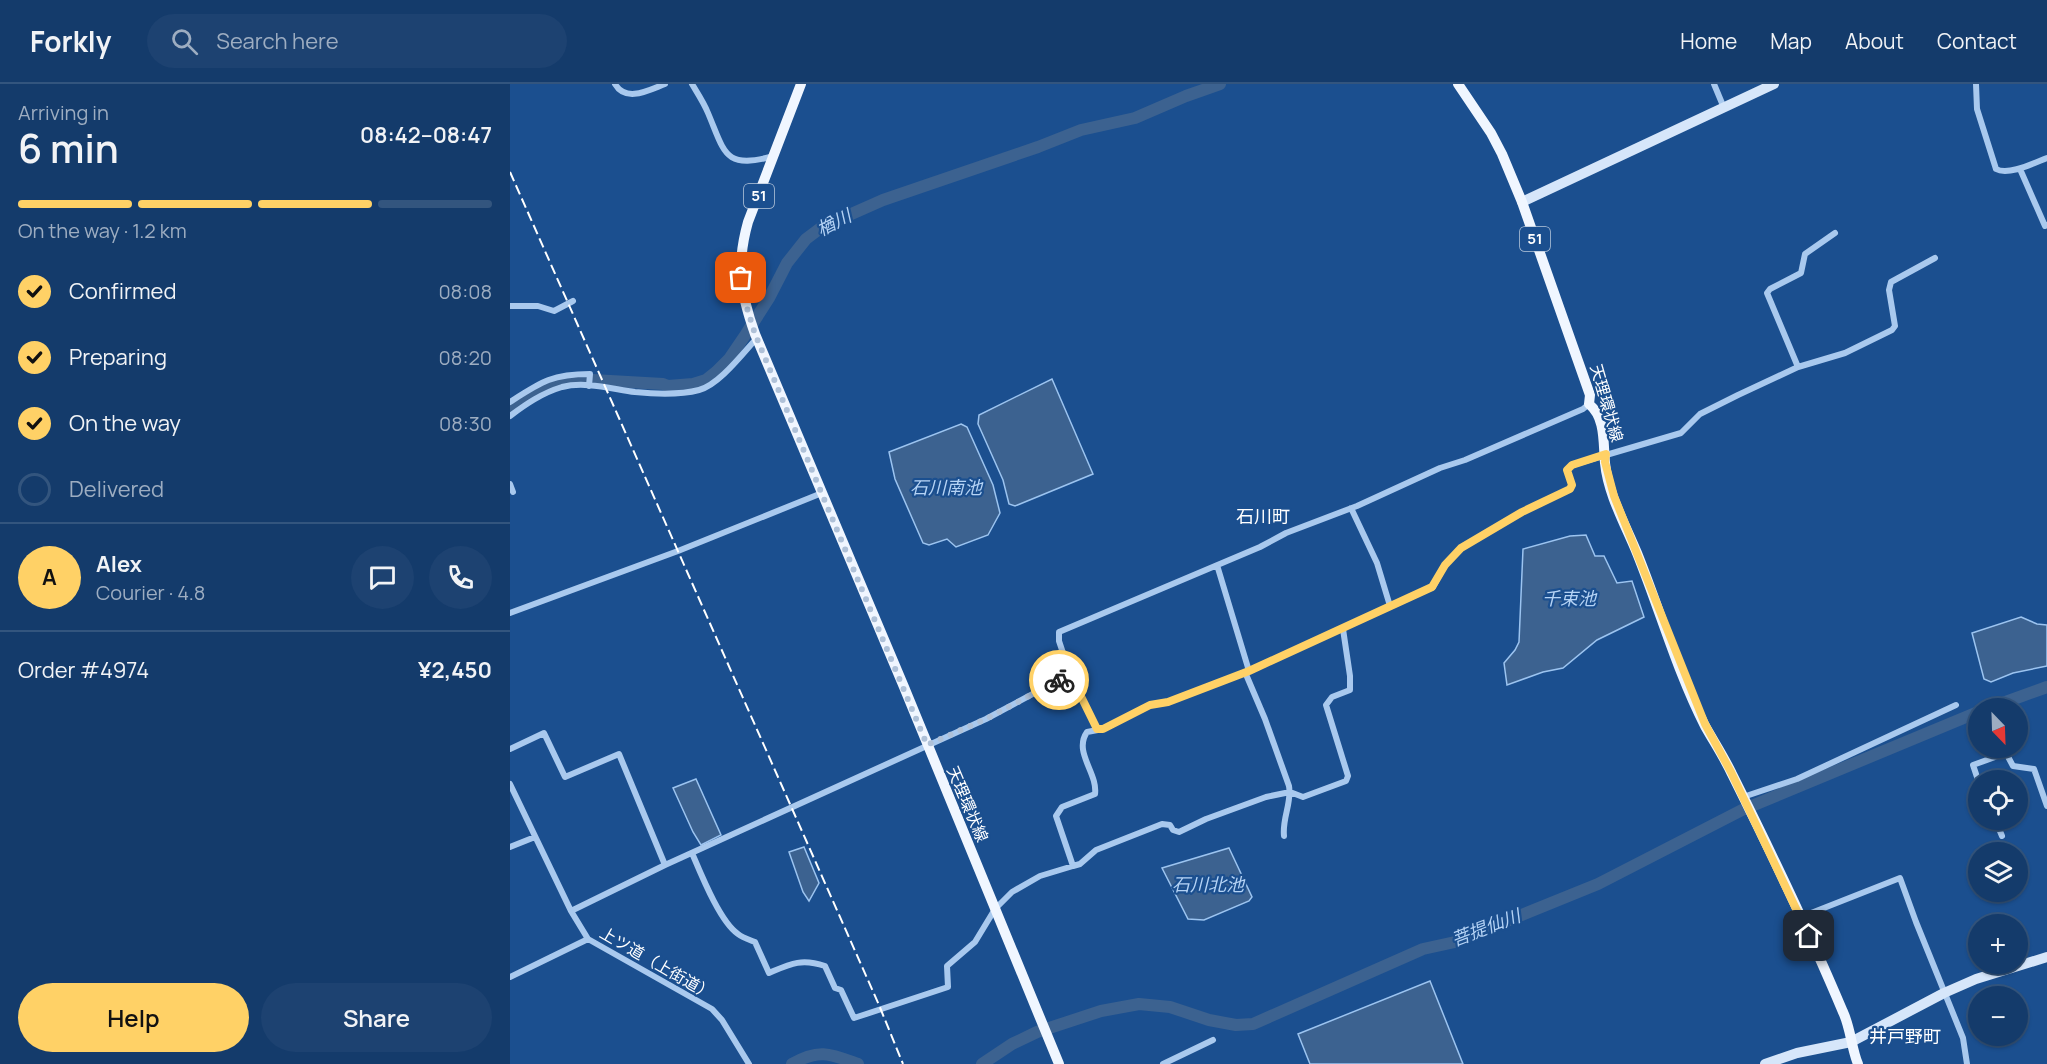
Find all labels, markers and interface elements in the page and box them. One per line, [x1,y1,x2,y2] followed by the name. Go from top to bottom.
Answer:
[147,14,567,68] search box
[30,22,111,60] text: Forkly
[168,25,201,58] icon: search
[216,26,339,56] text: Search here
[1680,27,1737,55] text: Home
[1770,27,1812,55] text: Map
[1845,27,1904,55] text: About
[1937,27,2017,55] text: Contact
[18,99,109,126] text: Arriving in
[360,120,492,150] text: 08:42–08:47
[18,121,119,175] text: 6 min
[744,184,774,208] road number: 51
[812,202,857,241] water label: 楢川
[18,217,187,244] text: On the way · 1.2 km
[1520,227,1550,251] road number: 51
[715,252,766,303] pin
[724,261,757,294] icon: bag
[18,275,51,308] icon: check
[69,276,177,306] text: Confirmed
[438,278,492,305] text: 08:08
[18,341,51,374] icon: check
[69,342,167,372] text: Preparing
[439,344,492,371] text: 08:20
[1585,362,1629,444] street label: 天理環状線
[18,407,51,440] icon: check
[69,408,181,438] text: On the way
[439,410,492,437] text: 08:30
[69,474,164,504] text: Delivered
[910,475,984,499] water label: 石川南池
[1236,504,1290,528] district label: 石川町
[351,546,414,609] button: chat
[429,546,492,609] button: phone
[96,549,142,579] text: Alex
[42,562,57,592] text: A
[96,579,205,606] text: Courier · 4.8
[1542,586,1598,610] water label: 千束池
[1029,650,1089,710] courier
[18,655,149,685] text: Order #4974
[418,655,492,685] text: ¥2,450
[1043,664,1076,697] icon: bike
[1968,698,2028,758] north arrow
[1968,698,2028,1046] map controls
[942,763,994,845] street label: 天理環状線
[1968,770,2028,830] button: locate
[1968,842,2028,902] button: layers
[1172,872,1246,896] water label: 石川北池
[1448,902,1525,951] water label: 菩提仙川
[1783,910,1834,961] pin
[1968,914,2028,974] button: +
[1792,919,1825,952] icon: home
[596,921,718,1005] street label: 上ツ道（上街道）
[18,983,249,1052] button: Help
[261,983,492,1052] button: Share
[1968,986,2028,1046] button: −
[1869,1024,1941,1048] district label: 井戸野町

